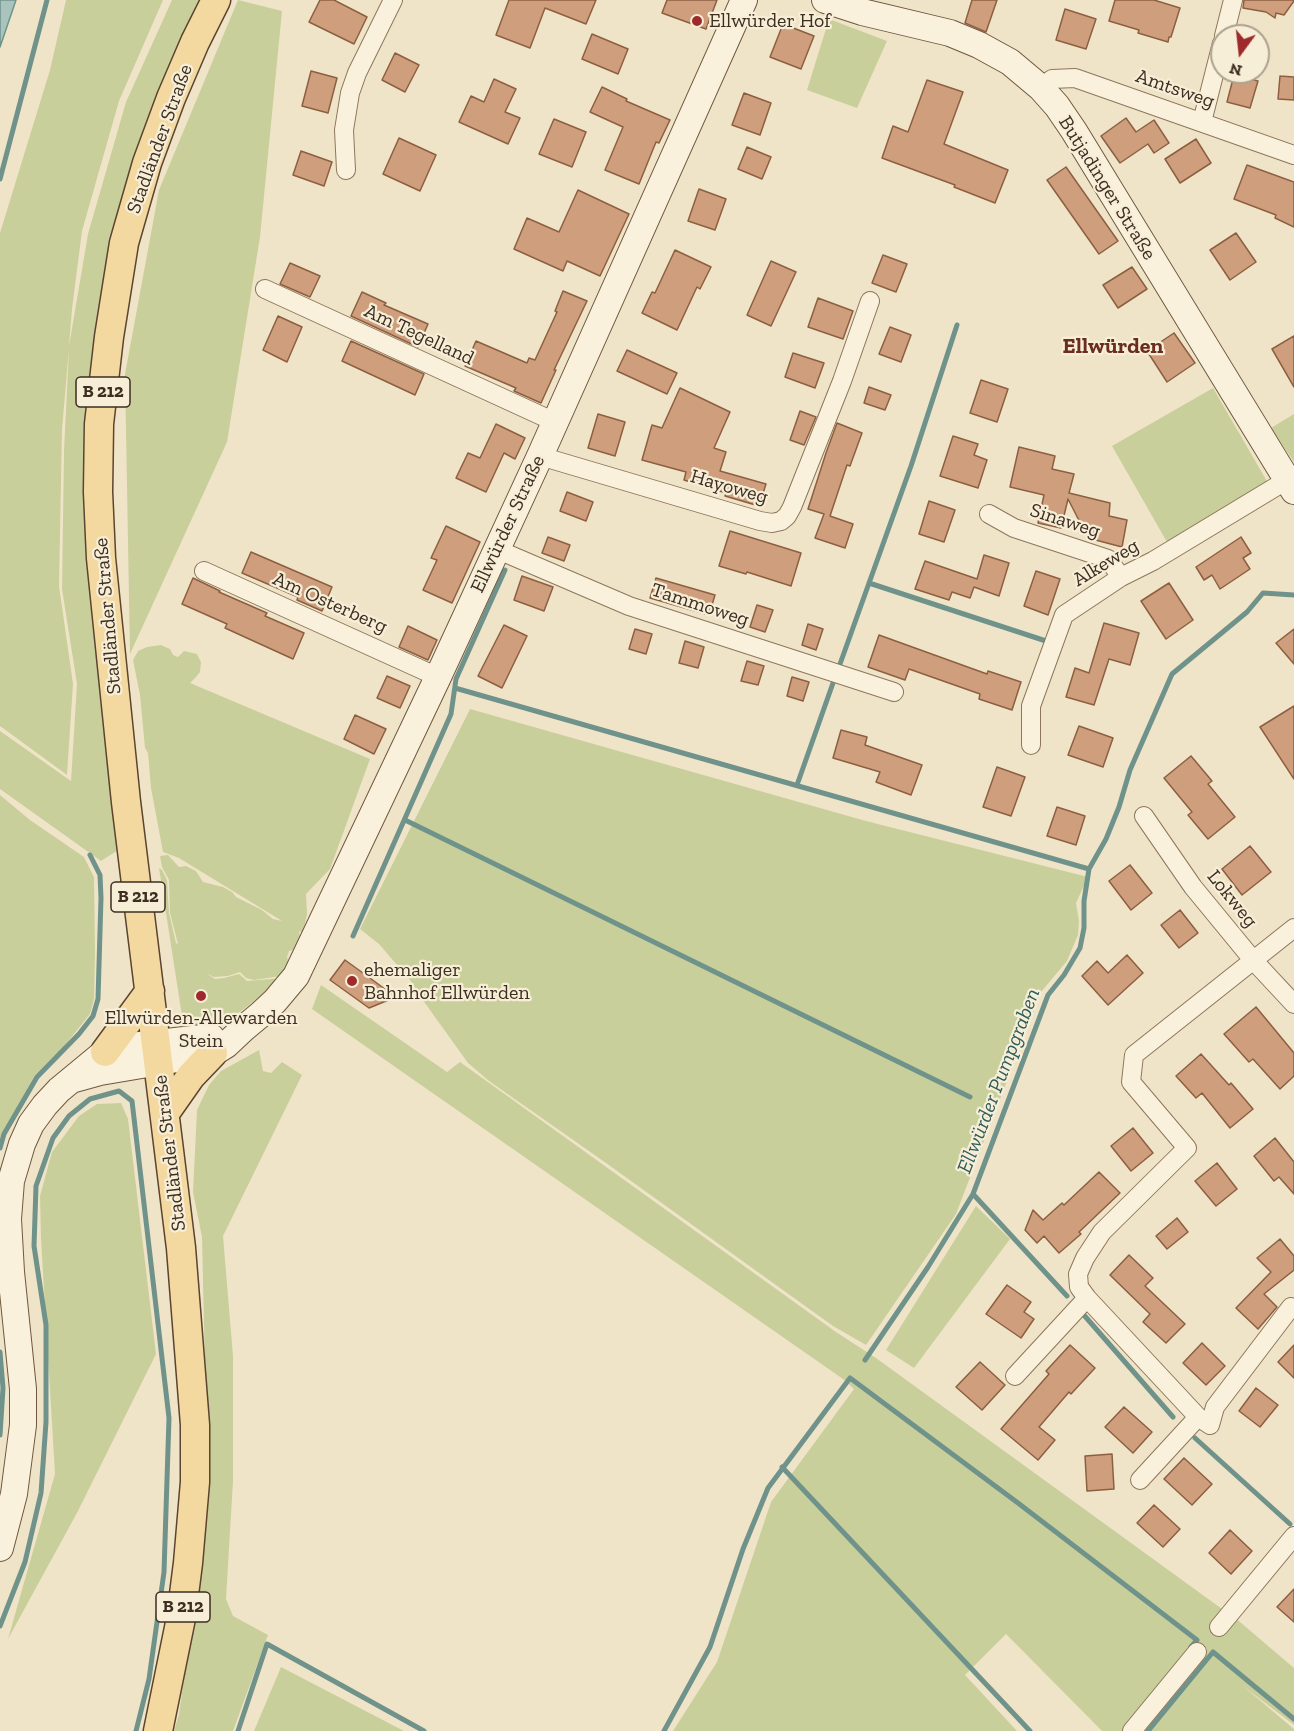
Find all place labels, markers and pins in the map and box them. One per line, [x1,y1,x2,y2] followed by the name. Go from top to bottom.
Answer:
[709,9,831,33] place label: Ellwürder Hof
[690,14,704,28] marker: Ellwürder Hof
[364,958,530,1005] place label: ehemaliger Bahnhof Ellwürden
[345,974,359,988] marker: ehemaliger Bahnhof Ellwürden
[194,989,208,1003] marker: Ellwürden-Allewarden Stein
[104,1006,298,1053] place label: Ellwürden-Allewarden Stein

